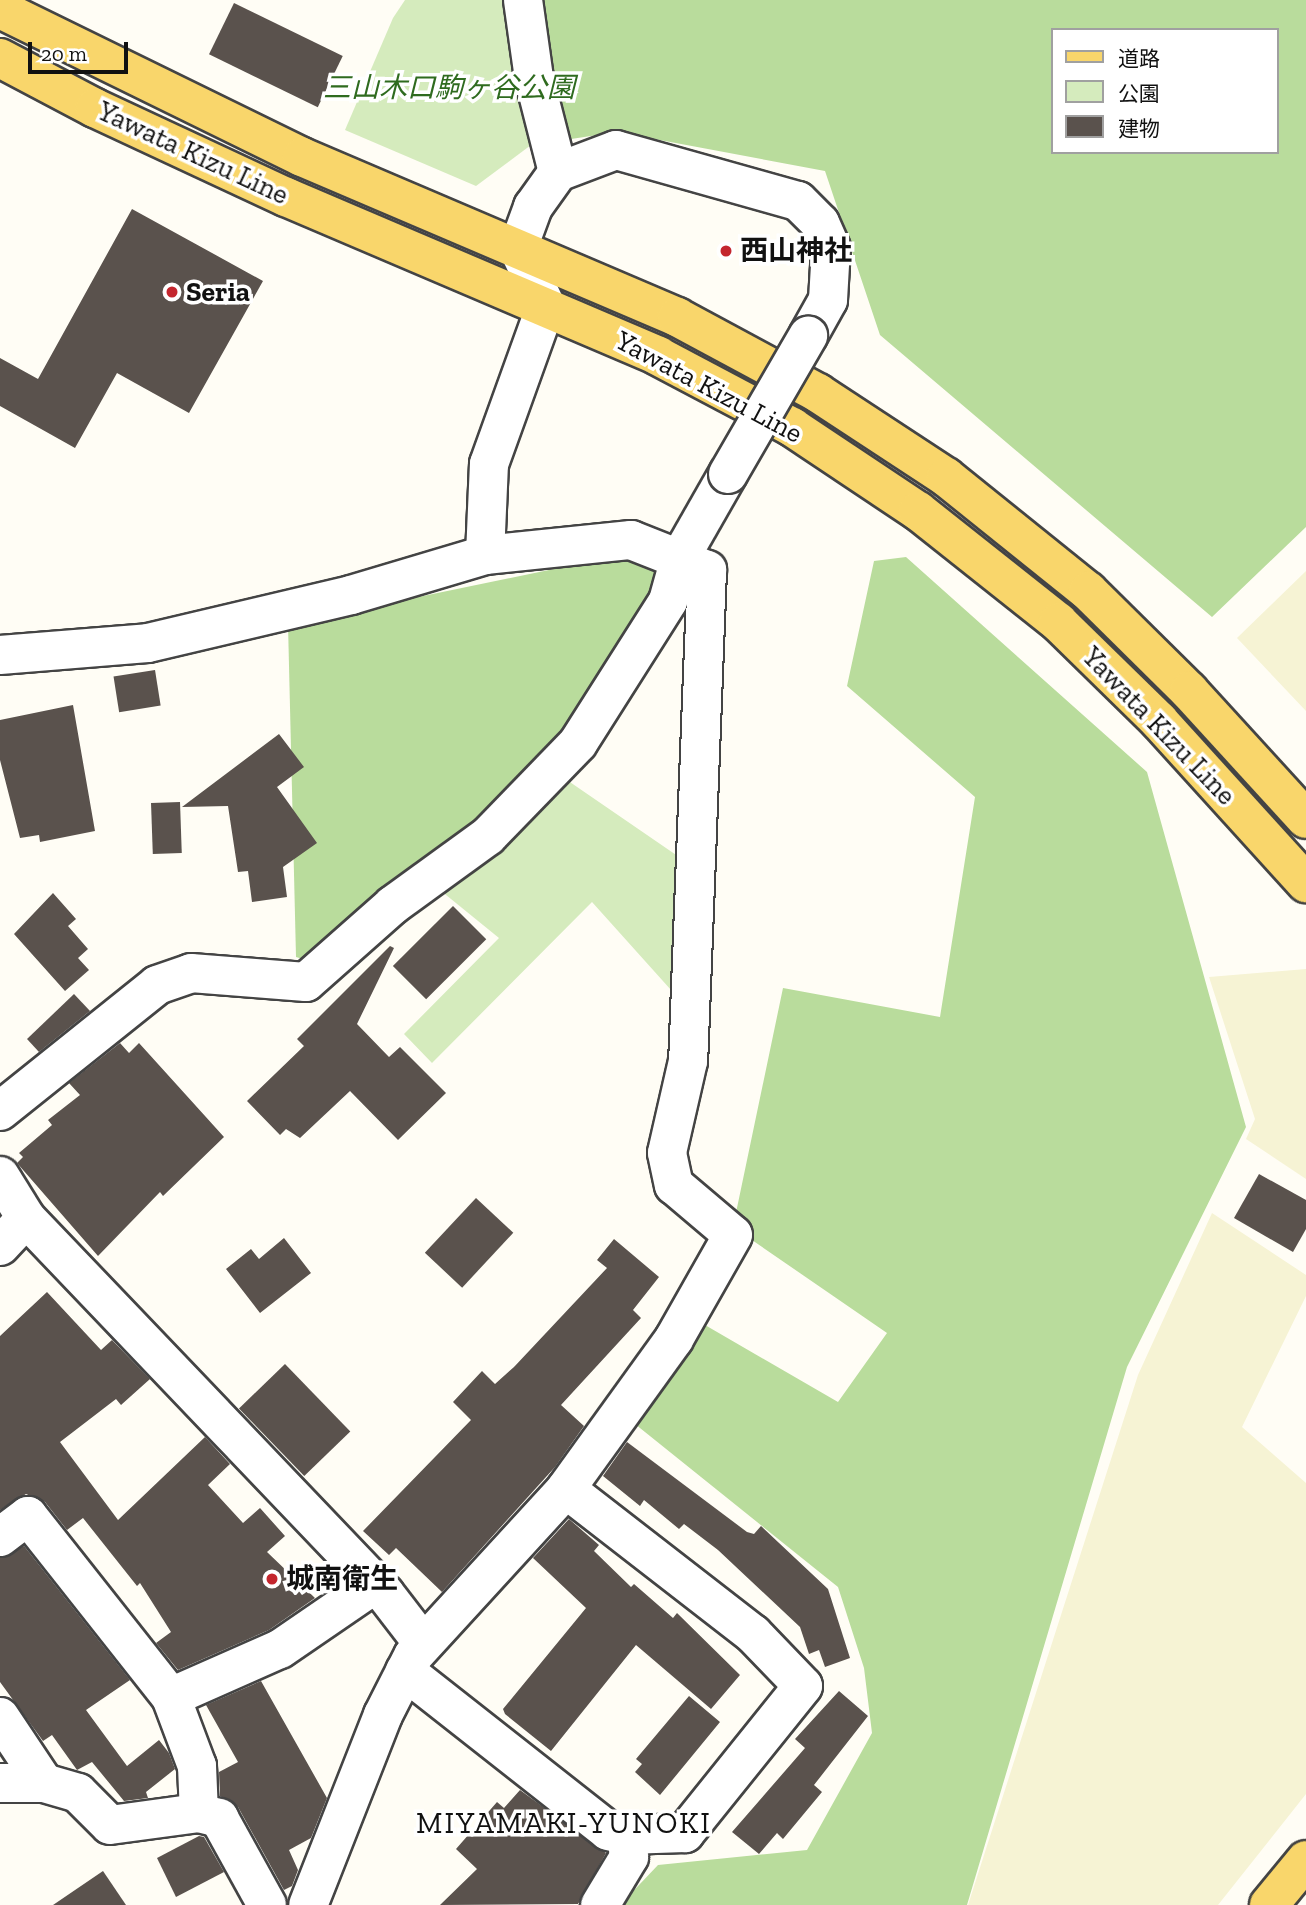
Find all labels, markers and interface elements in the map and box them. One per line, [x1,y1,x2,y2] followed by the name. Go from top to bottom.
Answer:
[32,28,131,72] scale bar
[1050,28,1278,154] legend
[41,41,87,66] text: 20 m
[1118,46,1160,71] text: 道路
[323,71,575,105] park label: 三山木口駒ヶ谷公園
[1118,81,1160,106] text: 公園
[92,94,294,212] street label: Yawata Kizu Line
[1118,116,1160,141] text: 建物
[740,234,852,268] place label: 西山神社
[718,243,734,259] marker: 西山神社
[186,275,250,309] place label: Seria
[164,284,180,300] marker: Seria
[610,324,808,450] street label: Yawata Kizu Line
[1075,640,1243,812] street label: Yawata Kizu Line
[286,1562,398,1596] place label: 城南衛生
[264,1571,280,1587] marker: 城南衛生
[418,1805,710,1841] district label: MIYAMAKI-YUNOKI

